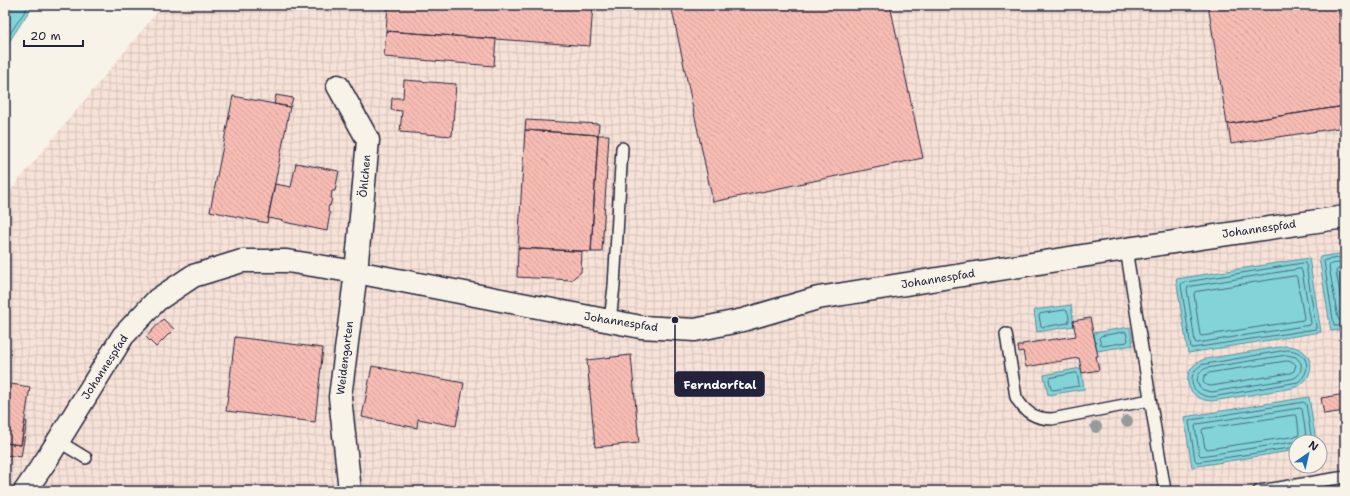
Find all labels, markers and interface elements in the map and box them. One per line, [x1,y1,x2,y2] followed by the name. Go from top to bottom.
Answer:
[24,22,83,48] scale bar
[30,28,61,44] text: 20 m
[356,154,374,198] street label: Öhlchen
[1221,216,1297,242] street label: Johannespfad
[900,266,976,292] street label: Johannespfad
[583,309,659,335] street label: Johannespfad
[333,320,357,396] street label: Weidengarten
[78,332,132,402] street label: Johannespfad
[675,372,764,396] callout: Ferndorftal
[684,377,756,393] text: Ferndorftal
[1288,434,1328,474] north arrow
[1306,437,1321,455] text: N

